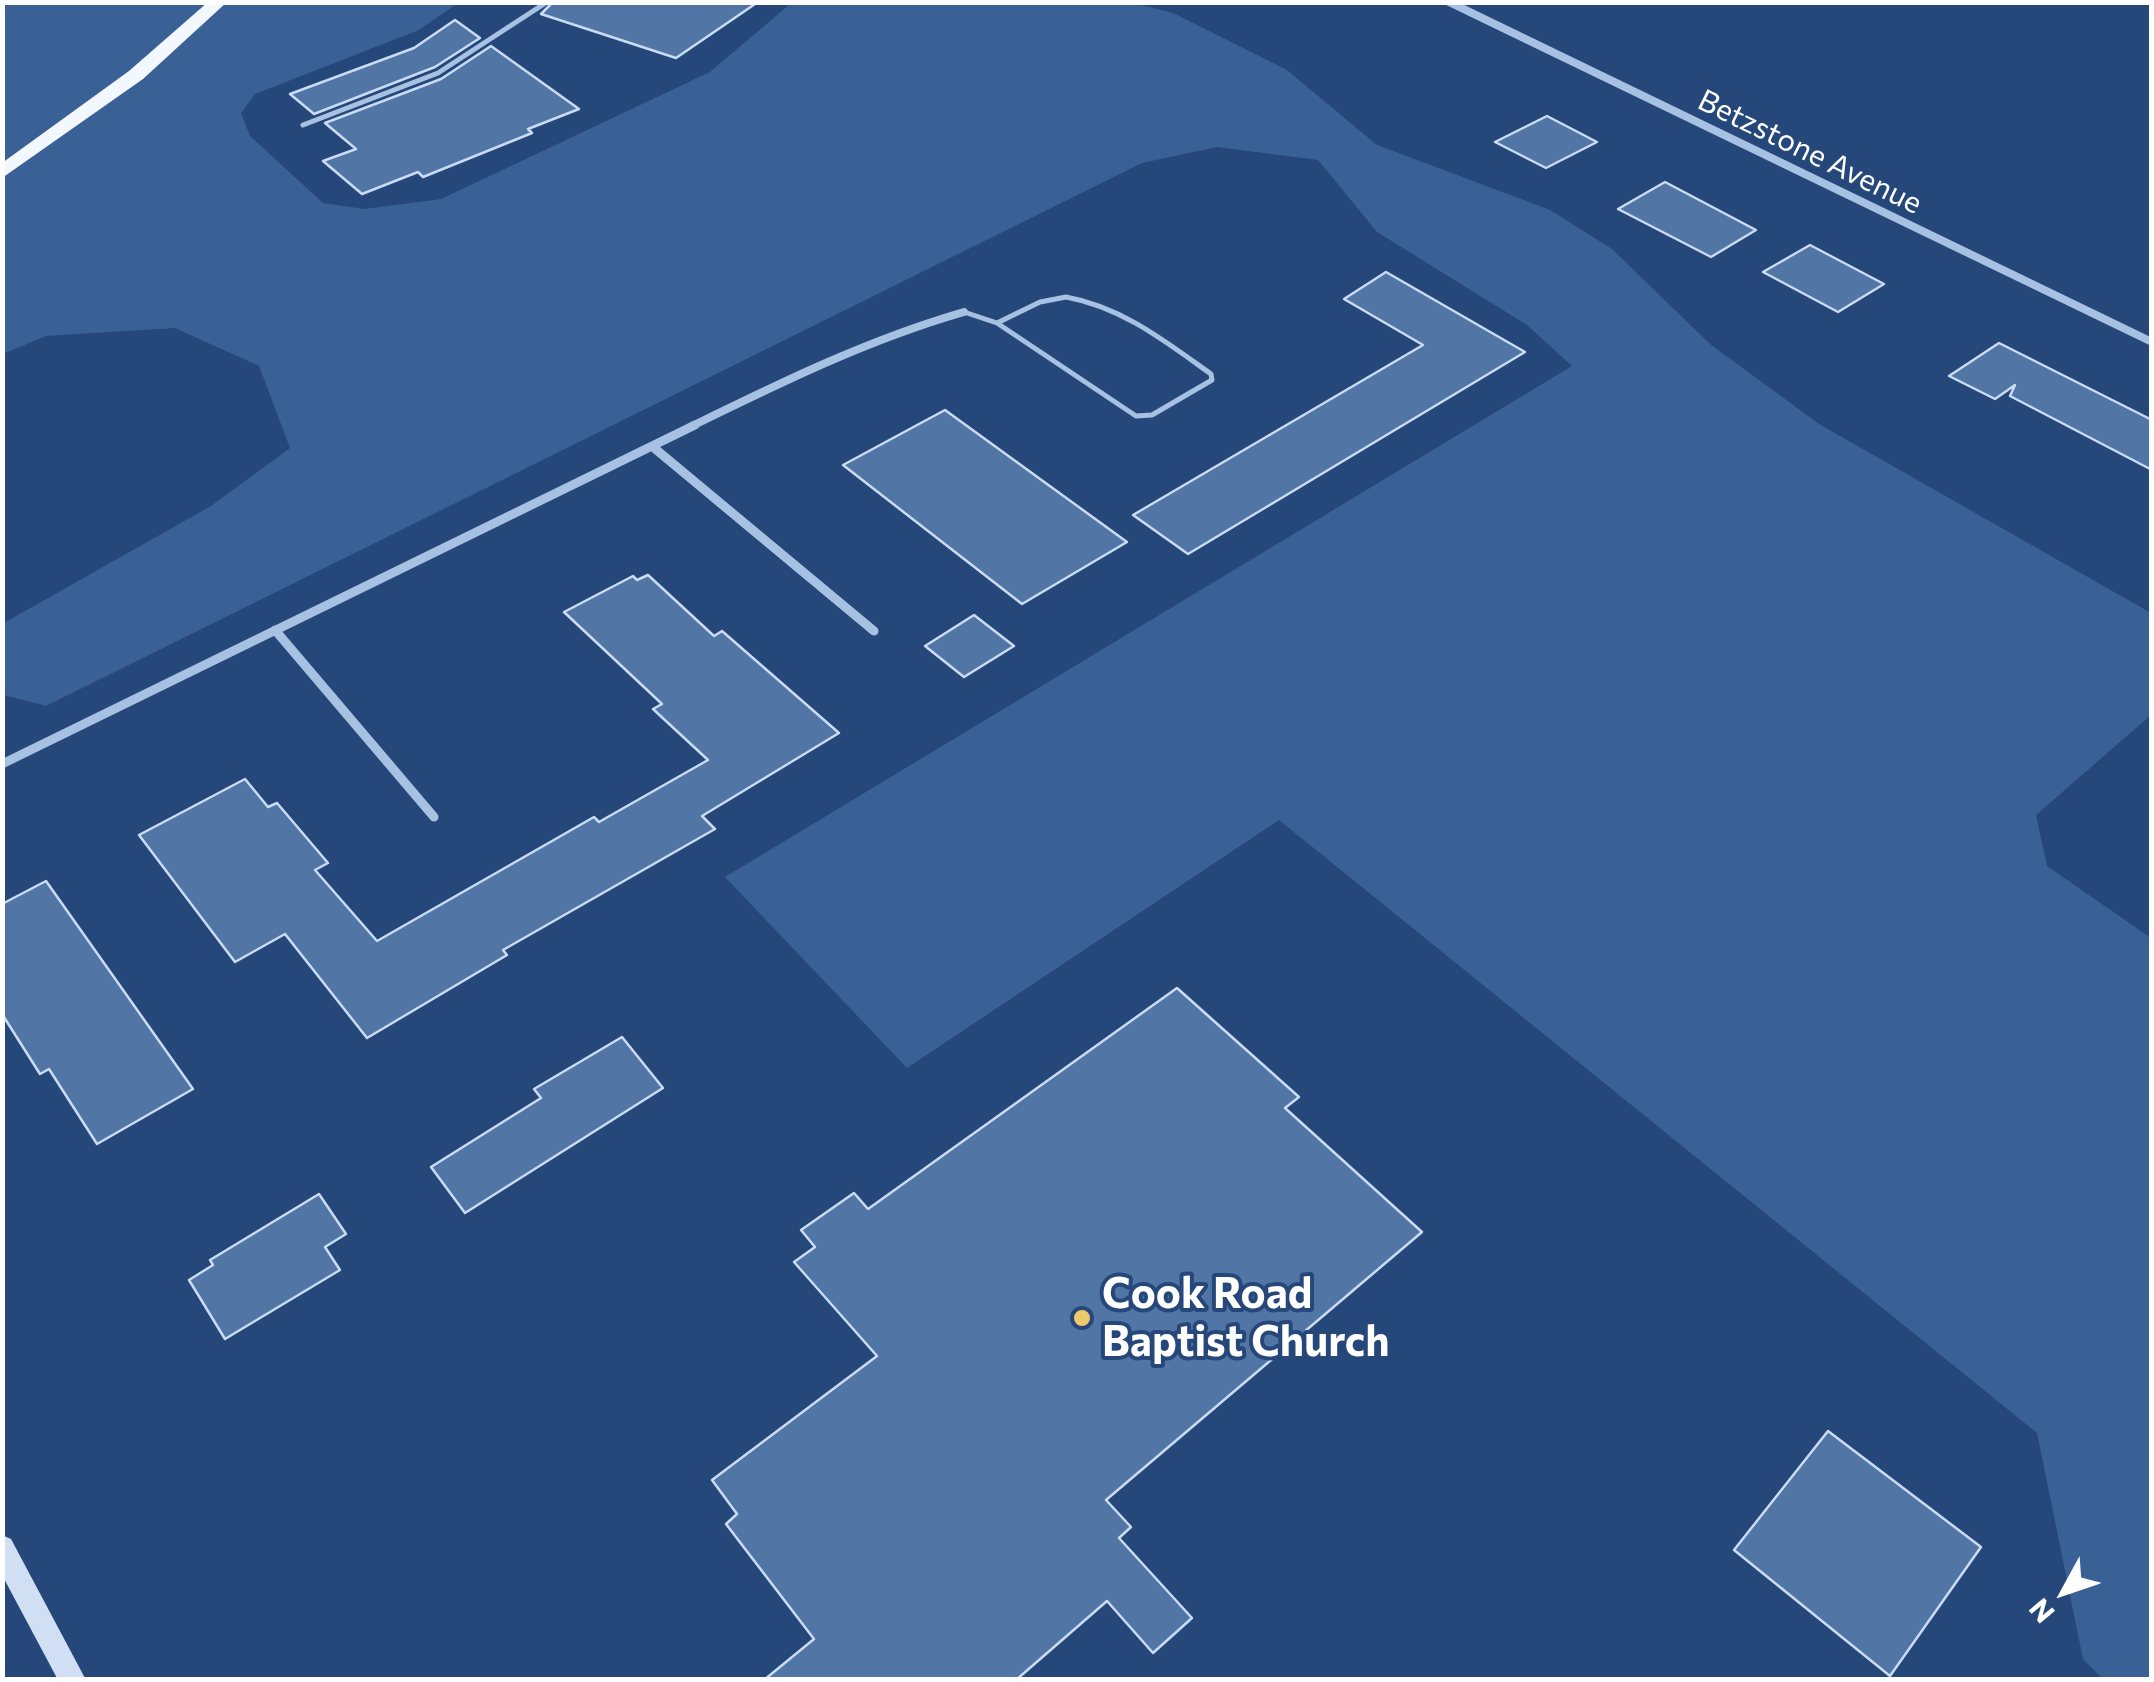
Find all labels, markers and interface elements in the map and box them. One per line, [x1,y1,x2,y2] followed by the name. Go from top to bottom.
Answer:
[1692,82,1928,222] street label: Betzstone Avenue
[1102,1269,1390,1368] place label: Cook Road Baptist Church
[1071,1307,1093,1329] marker: Cook Road Baptist Church
[2014,1542,2114,1642] north arrow
[2021,1592,2061,1630] text: N

